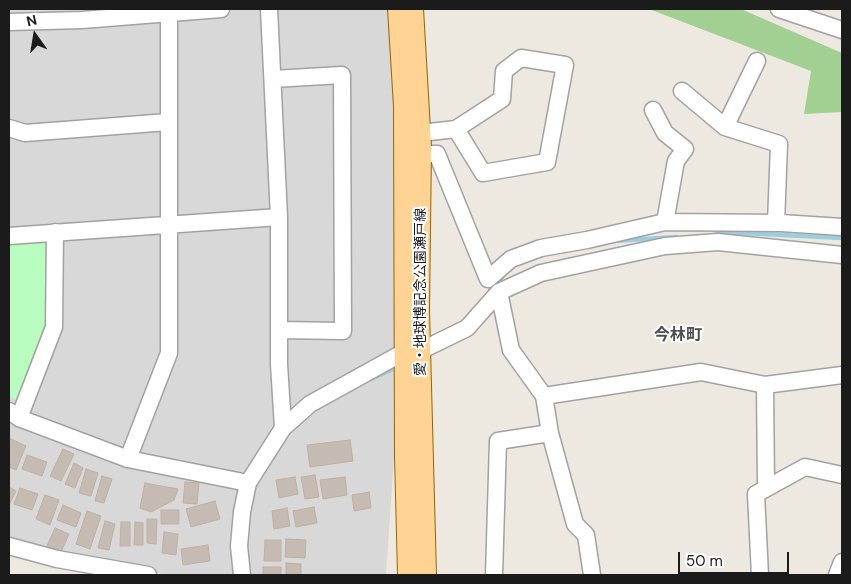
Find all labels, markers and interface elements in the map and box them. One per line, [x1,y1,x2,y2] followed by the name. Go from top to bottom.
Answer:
[10,10,60,60] north arrow
[25,10,39,30] text: N
[413,208,429,376] street label: 愛・地球博記念公園瀬戸線
[654,326,702,346] district label: 今林町
[681,542,792,574] scale bar
[686,551,723,571] text: 50 m

